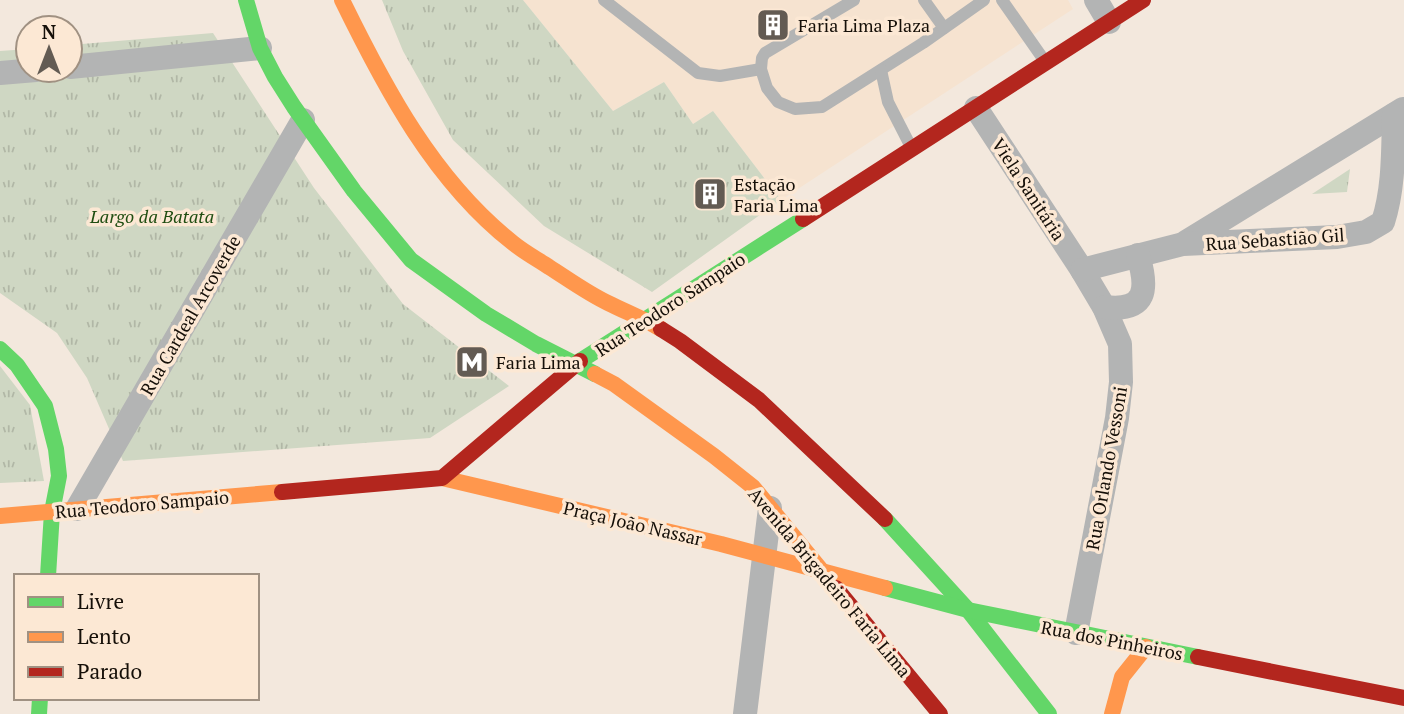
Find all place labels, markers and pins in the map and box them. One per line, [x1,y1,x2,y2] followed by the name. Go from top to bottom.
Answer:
[754,6,792,44] building icon: Faria Lima Plaza
[798,13,930,37] place label: Faria Lima Plaza
[734,172,819,217] place label: Estação Faria Lima
[691,175,729,213] building icon: Estação Faria Lima
[453,343,491,381] metro station icon: Faria Lima
[496,350,581,374] place label: Faria Lima

